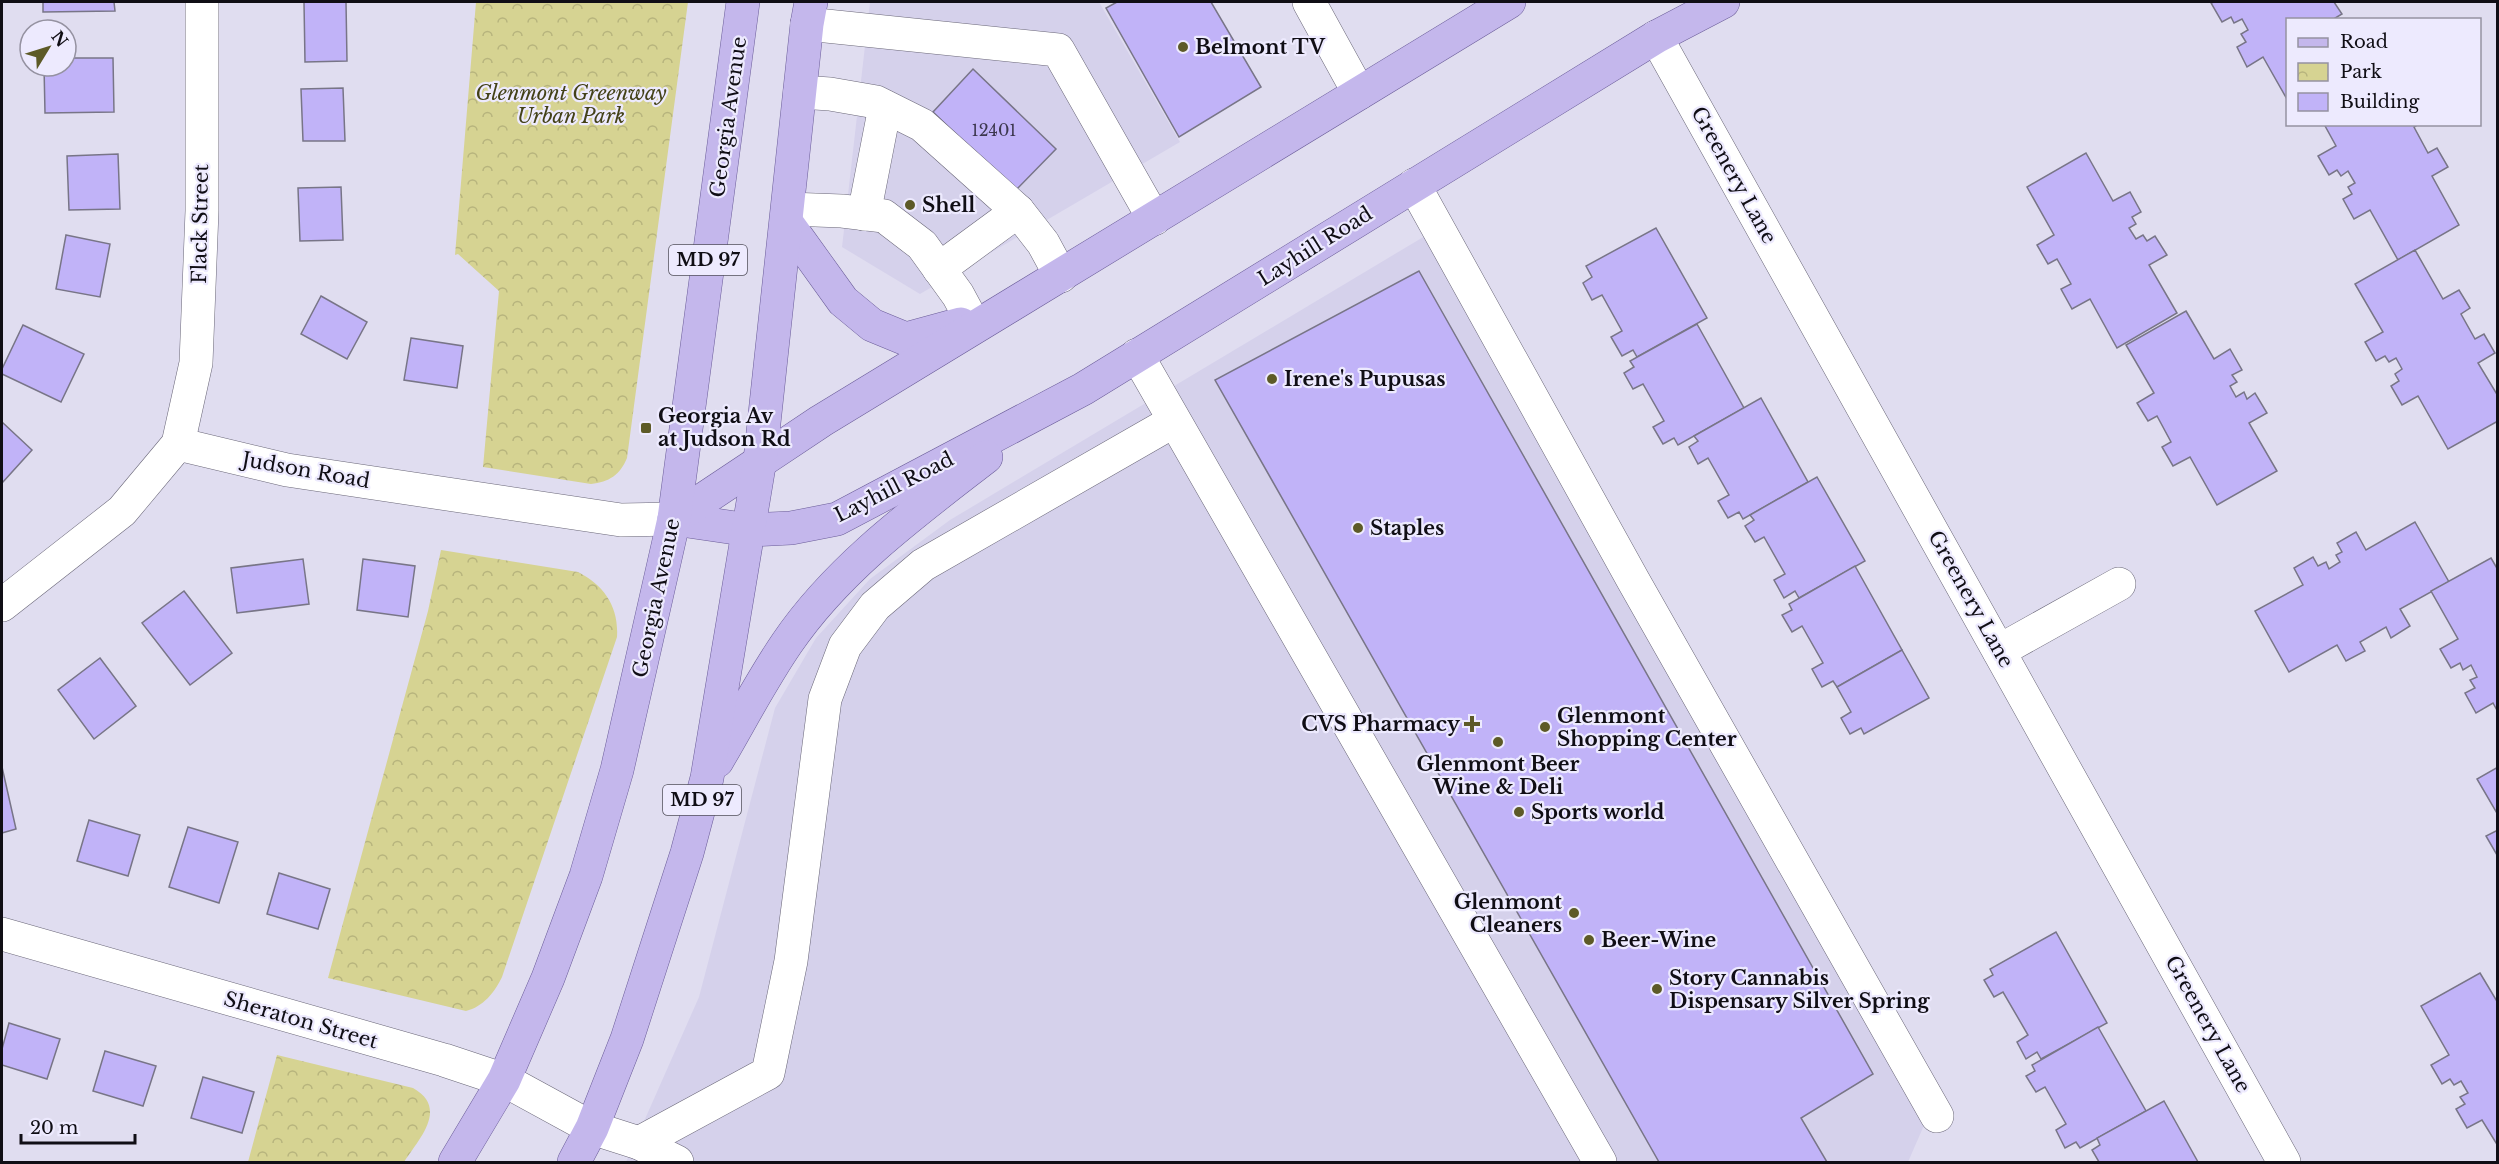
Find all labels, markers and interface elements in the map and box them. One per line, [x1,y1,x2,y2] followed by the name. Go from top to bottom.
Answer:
[18,18,78,78] north arrow
[2286,18,2481,126] legend
[47,27,72,51] text: N
[2340,31,2388,53] text: Road
[705,35,751,199] street label: Georgia Avenue
[1195,35,1326,59] place label: Belmont TV
[1176,40,1190,54] marker: Belmont TV
[2340,61,2382,83] text: Park
[475,81,667,128] park label: Glenmont Greenway Urban Park
[2340,91,2419,113] text: Building
[1686,102,1782,248] street label: Greenery Lane
[972,120,1016,140] house number: 12401
[187,164,213,284] street label: Flack Street
[922,193,975,217] place label: Shell
[903,198,917,212] marker: Shell
[1253,201,1377,291] street label: Layhill Road
[669,245,747,275] road number: MD 97
[1284,367,1445,391] place label: Irene's Pupusas
[1265,372,1279,386] marker: Irene's Pupusas
[658,404,791,451] place label: Georgia Av at Judson Rd
[639,421,653,435] marker: Georgia Av at Judson Rd
[237,446,372,493] street label: Judson Road
[830,447,958,527] street label: Layhill Road
[627,516,685,680] street label: Georgia Avenue
[1370,516,1444,540] place label: Staples
[1351,521,1365,535] marker: Staples
[1923,526,2019,672] street label: Greenery Lane
[1557,704,1737,751] place label: Glenmont Shopping Center
[1301,712,1461,736] place label: CVS Pharmacy
[1465,717,1479,731] marker: CVS Pharmacy
[1538,720,1552,734] marker: Glenmont Shopping Center
[1491,735,1505,749] marker: Glenmont Beer Wine & Deli
[1417,752,1580,799] place label: Glenmont Beer Wine & Deli
[663,785,741,815] road number: MD 97
[1531,800,1665,824] place label: Sports world
[1512,805,1526,819] marker: Sports world
[1454,890,1562,937] place label: Glenmont Cleaners
[1567,906,1581,920] marker: Glenmont Cleaners
[1601,928,1716,952] place label: Beer-Wine
[1582,933,1596,947] marker: Beer-Wine
[2160,951,2256,1097] street label: Greenery Lane
[1669,966,1930,1013] place label: Story Cannabis Dispensary Silver Spring
[1650,982,1664,996] marker: Story Cannabis Dispensary Silver Spring
[221,987,381,1054] street label: Sheraton Street
[21,1107,135,1145] scale bar
[30,1117,78,1139] text: 20 m

